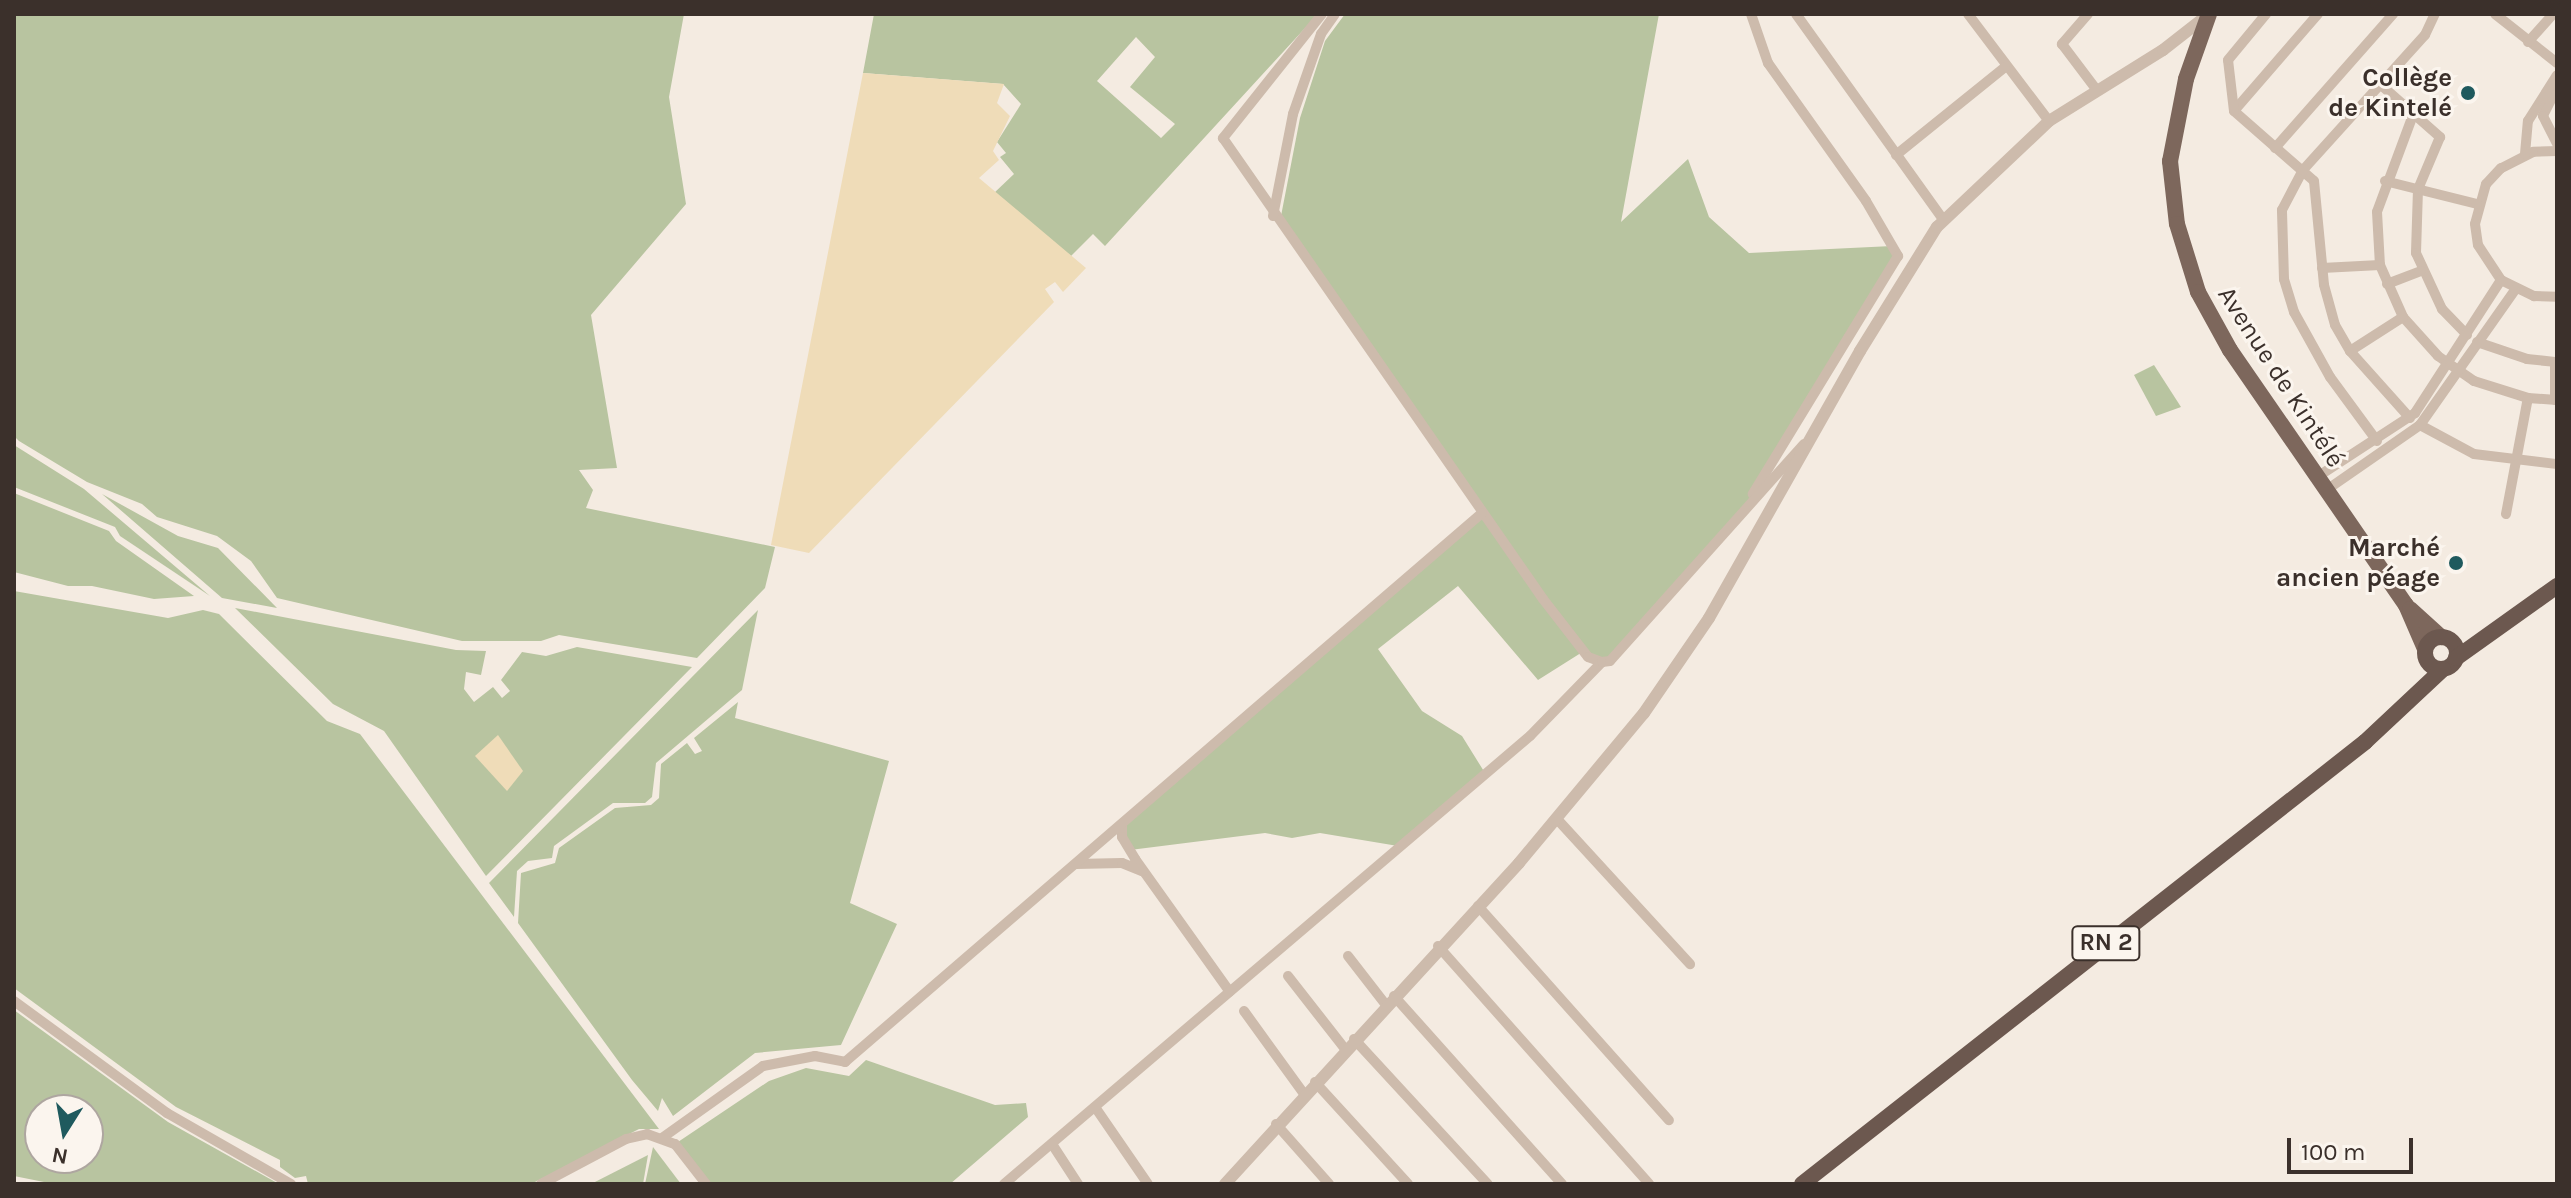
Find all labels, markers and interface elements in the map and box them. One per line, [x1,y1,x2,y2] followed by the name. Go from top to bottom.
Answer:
[2328,62,2452,124] place label: Collège de Kintelé
[2459,84,2477,102] marker: Collège de Kintelé
[2211,281,2351,473] street label: Avenue de Kintélé
[2276,532,2440,594] place label: Marché ancien péage
[2447,554,2465,572] marker: Marché ancien péage
[2070,923,2142,963] road number: RN 2
[24,1094,104,1174] north arrow
[2291,1122,2417,1172] scale bar
[2301,1138,2366,1166] text: 100 m
[50,1141,70,1170] text: N

